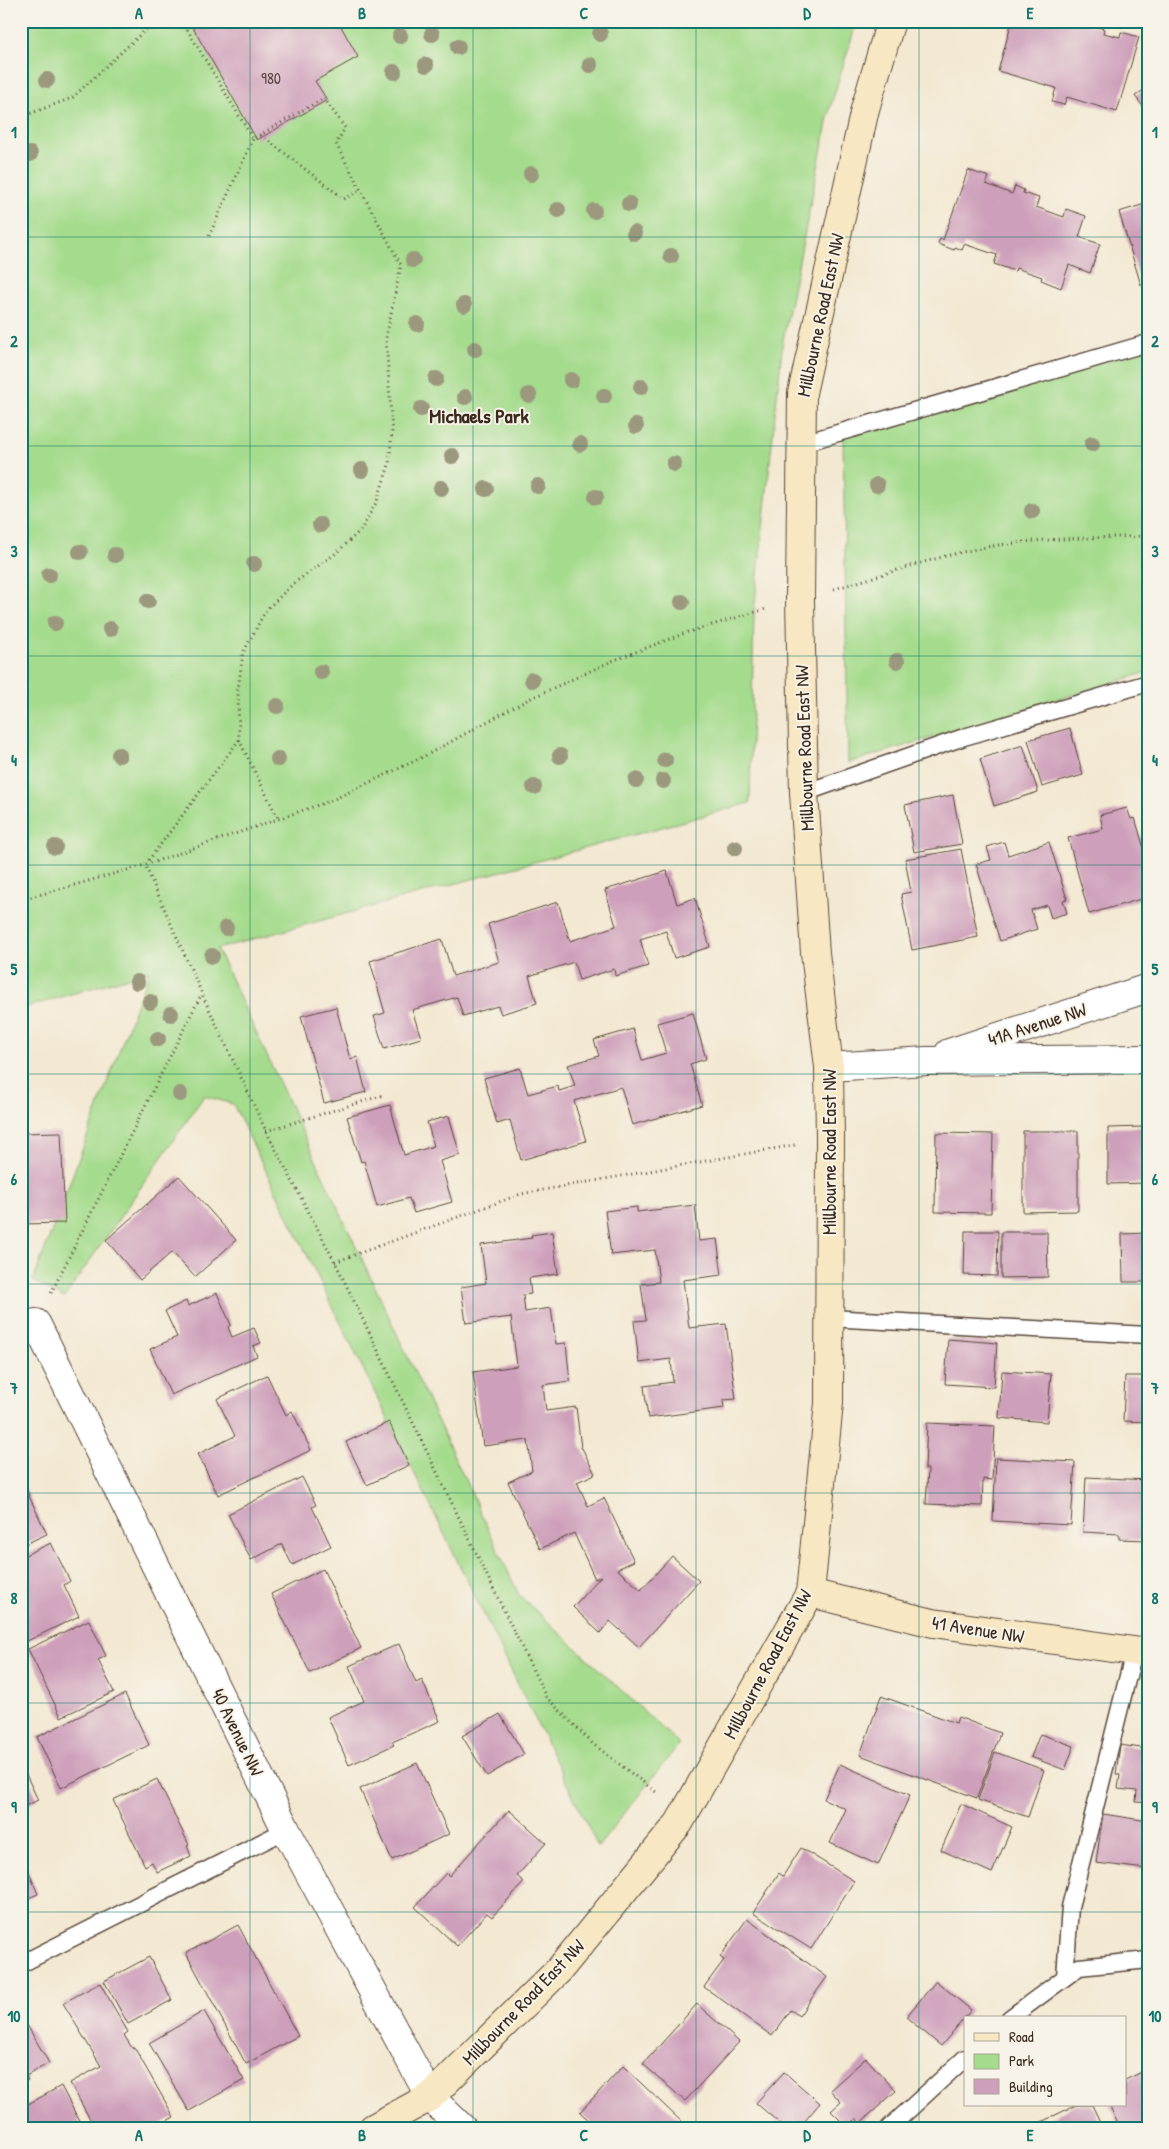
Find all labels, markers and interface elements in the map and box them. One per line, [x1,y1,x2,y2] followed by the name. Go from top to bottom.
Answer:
[135,2,143,24] text: A
[358,2,366,24] text: B
[580,2,589,24] text: C
[803,2,811,24] text: D
[1026,2,1034,24] text: E
[261,67,281,89] house number: 980
[11,121,17,143] text: 1
[1152,121,1158,143] text: 1
[790,231,850,399] street label: Millbourne Road East NW
[10,330,18,352] text: 2
[1151,330,1159,352] text: 2
[429,402,529,429] district label: Michaels Park
[10,540,18,562] text: 3
[1151,540,1159,562] text: 3
[788,664,820,831] street label: Millbourne Road East NW
[11,749,17,771] text: 4
[1152,749,1158,771] text: 4
[11,958,18,980] text: 5
[1152,958,1159,980] text: 5
[984,996,1090,1052] street label: 41A Avenue NW
[816,1069,842,1235] street label: Millbourne Road East NW
[11,1168,18,1190] text: 6
[1152,1168,1159,1190] text: 6
[9,1377,18,1399] text: 7
[1150,1377,1159,1399] text: 7
[717,1584,818,1743] street label: Millbourne Road East NW
[11,1587,18,1609] text: 8
[1152,1587,1159,1609] text: 8
[930,1609,1026,1649] street label: 41 Avenue NW
[206,1684,270,1780] street label: 40 Avenue NW
[11,1796,17,1818] text: 9
[1152,1796,1158,1818] text: 9
[456,1933,590,2071] street label: Millbourne Road East NW
[8,2005,20,2027] text: 10
[1149,2005,1161,2027] text: 10
[964,2016,1126,2106] legend
[1009,2026,1034,2047] text: Road
[1009,2050,1034,2071] text: Park
[1009,2076,1053,2097] text: Building
[135,2124,143,2146] text: A
[358,2124,366,2146] text: B
[580,2124,589,2146] text: C
[803,2124,811,2146] text: D
[1026,2124,1034,2146] text: E

